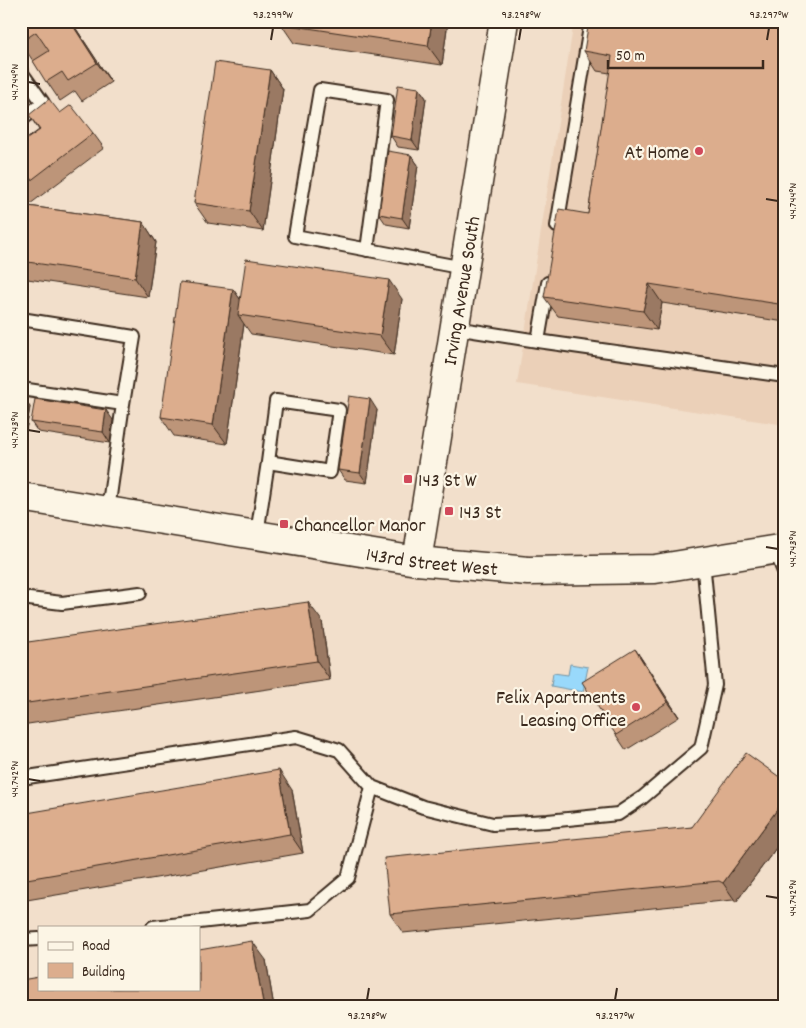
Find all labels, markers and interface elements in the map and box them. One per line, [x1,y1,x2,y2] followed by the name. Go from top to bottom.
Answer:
[253,7,293,24] text: 93.299°W
[501,7,541,24] text: 93.298°W
[750,7,789,24] text: 93.297°W
[608,38,764,70] scale bar
[616,46,645,68] text: 50 m
[7,64,24,100] text: 44.744°N
[624,140,689,168] place label: At Home
[693,145,705,157] marker: At Home
[785,183,802,219] text: 44.744°N
[438,214,489,367] street label: Irving Avenue South
[7,412,24,448] text: 44.743°N
[418,468,477,496] place label: 143 St W
[402,473,414,485] marker: 143 St W
[459,500,501,528] place label: 143 St
[443,505,455,517] marker: 143 St
[294,513,426,541] place label: Chancellor Manor
[278,518,290,530] marker: Chancellor Manor
[785,531,802,567] text: 44.743°N
[364,542,499,585] street label: 143rd Street West
[496,685,626,736] place label: Felix Apartments Leasing Office
[630,701,642,713] marker: Felix Apartments Leasing Office
[7,761,24,797] text: 44.742°N
[785,880,802,916] text: 44.742°N
[38,926,200,990] legend
[82,936,110,958] text: Road
[82,962,125,984] text: Building
[347,1008,387,1025] text: 93.298°W
[596,1008,635,1025] text: 93.297°W

